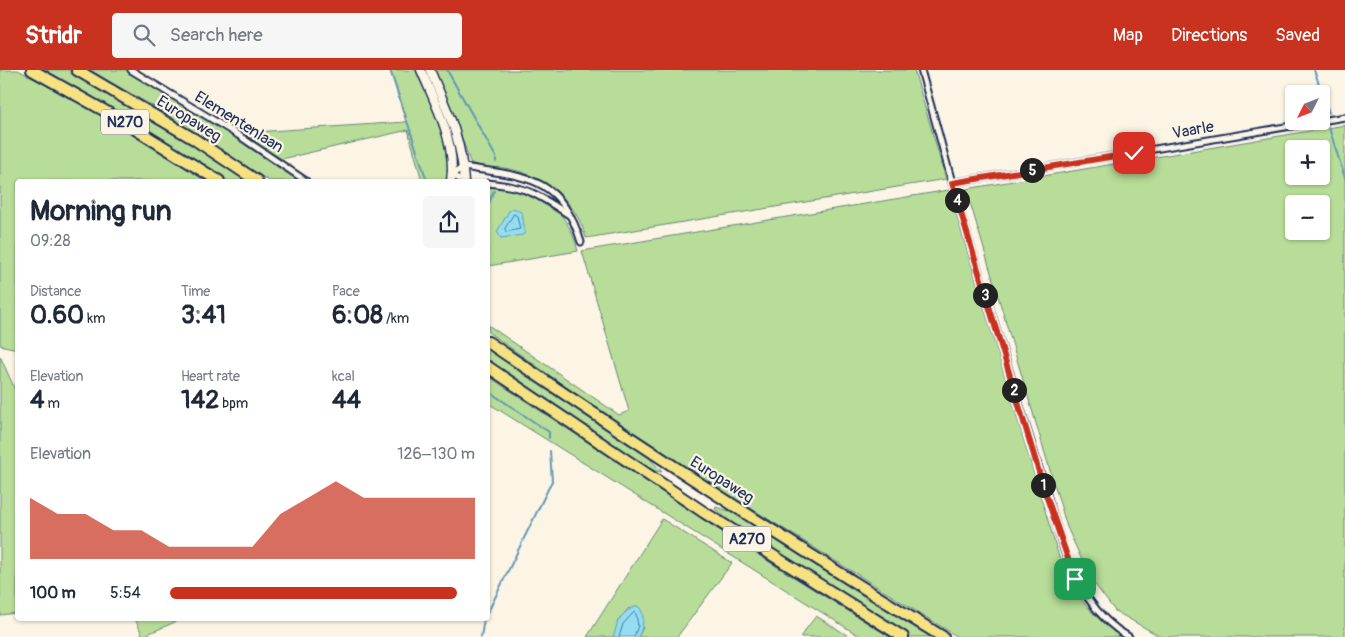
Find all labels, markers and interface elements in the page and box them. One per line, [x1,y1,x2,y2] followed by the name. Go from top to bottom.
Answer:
[112,13,462,58] search box
[25,21,82,50] text: Stridr
[130,21,158,49] icon: search
[170,23,263,47] text: Search here
[1113,24,1143,47] text: Map
[1171,24,1247,47] text: Directions
[1275,24,1320,47] text: Saved
[1285,85,1330,130] north arrow
[1285,85,1330,240] map controls
[191,87,287,157] street label: Elementenlaan
[153,91,225,147] street label: Europaweg
[101,110,149,134] road number: N270
[1171,116,1215,143] street label: Vaarle
[1113,132,1155,174] pin
[1120,139,1148,167] icon: check
[1285,140,1330,185] button: +
[1020,158,1044,182] pin: 5
[1029,162,1036,179] text: 5
[944,188,970,212] pin: 4
[953,192,962,209] text: 4
[30,194,172,229] text: Morning run
[1285,195,1330,240] button: −
[423,196,475,248] button: share
[30,231,70,251] text: 09:28
[972,282,998,308] pin: 3
[30,283,81,300] text: Distance
[181,283,210,300] text: Time
[332,283,360,300] text: Pace
[982,287,989,304] text: 3
[30,300,84,331] text: 0.60
[181,300,226,331] text: 3:41
[332,300,383,331] text: 6:08
[84,310,106,327] text: km
[383,310,409,327] text: /km
[30,368,83,385] text: Elevation
[181,368,240,385] text: Heart rate
[332,368,355,385] text: kcal
[1002,378,1026,402] pin: 2
[1011,382,1018,399] text: 2
[30,385,45,416] text: 4
[181,385,219,416] text: 142
[332,385,361,416] text: 44
[45,395,60,412] text: m
[219,395,248,412] text: bpm
[30,444,91,464] text: Elevation
[397,444,475,464] text: 126–130 m
[686,452,758,508] street label: Europaweg
[1030,472,1056,498] pin: 1
[1041,477,1046,494] text: 1
[723,526,771,552] road number: A270
[1054,558,1096,600] pin
[1061,565,1089,593] icon: arrive
[30,583,76,603] text: 100 m
[110,583,141,603] text: 5:54

